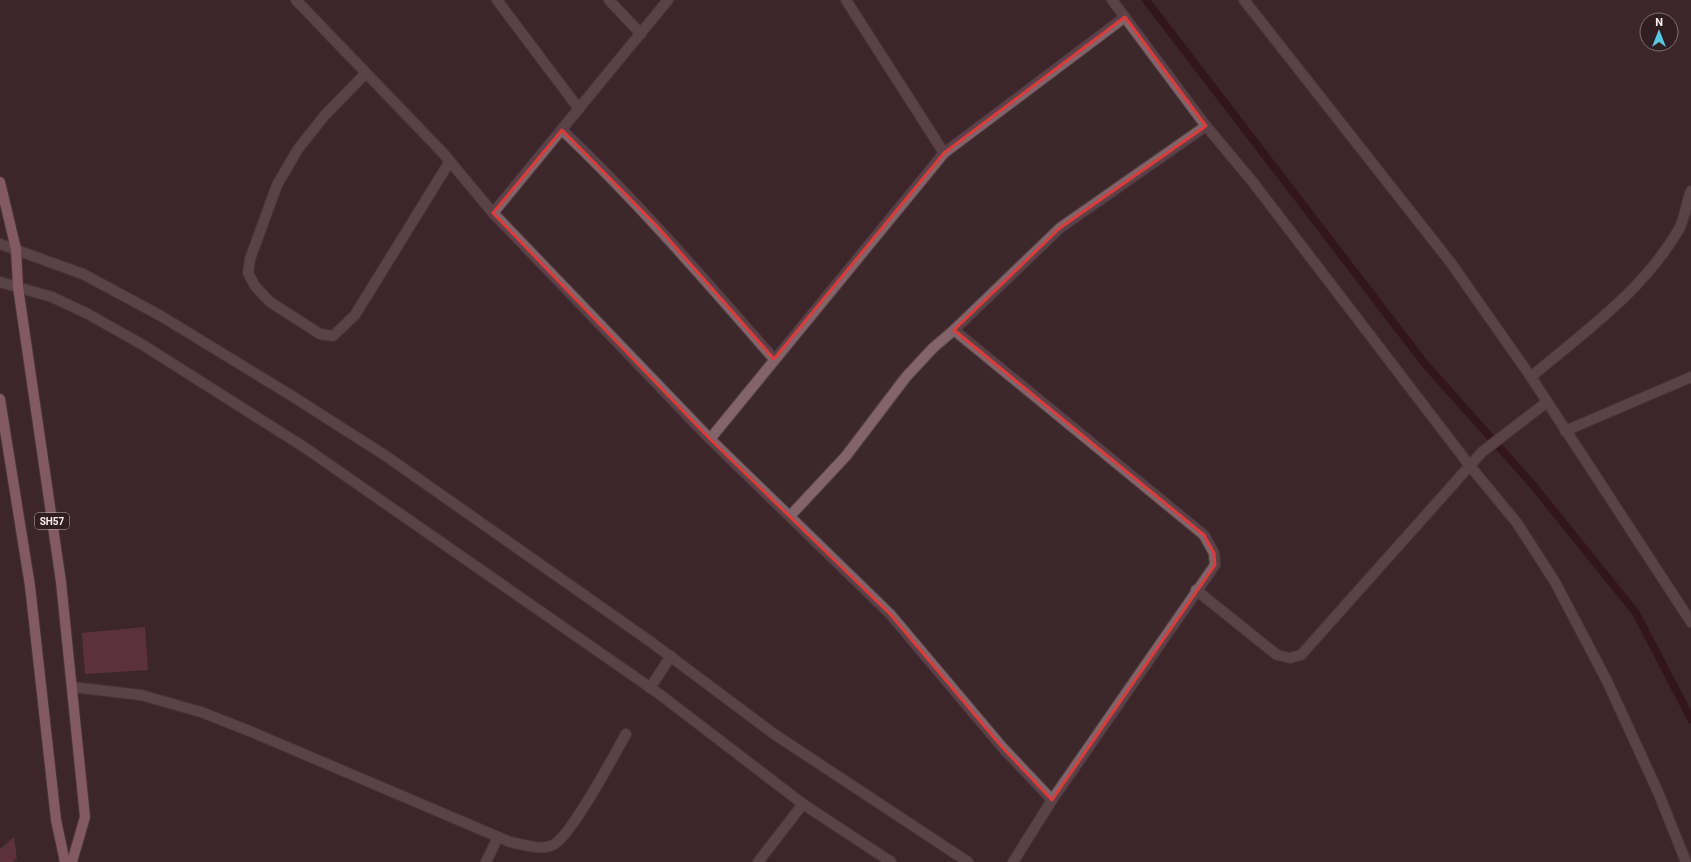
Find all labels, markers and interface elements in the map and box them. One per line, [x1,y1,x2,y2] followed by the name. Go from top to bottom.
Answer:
[1639,12,1679,52] north arrow
[1655,16,1663,29] text: N
[35,513,69,529] road number: SH57

